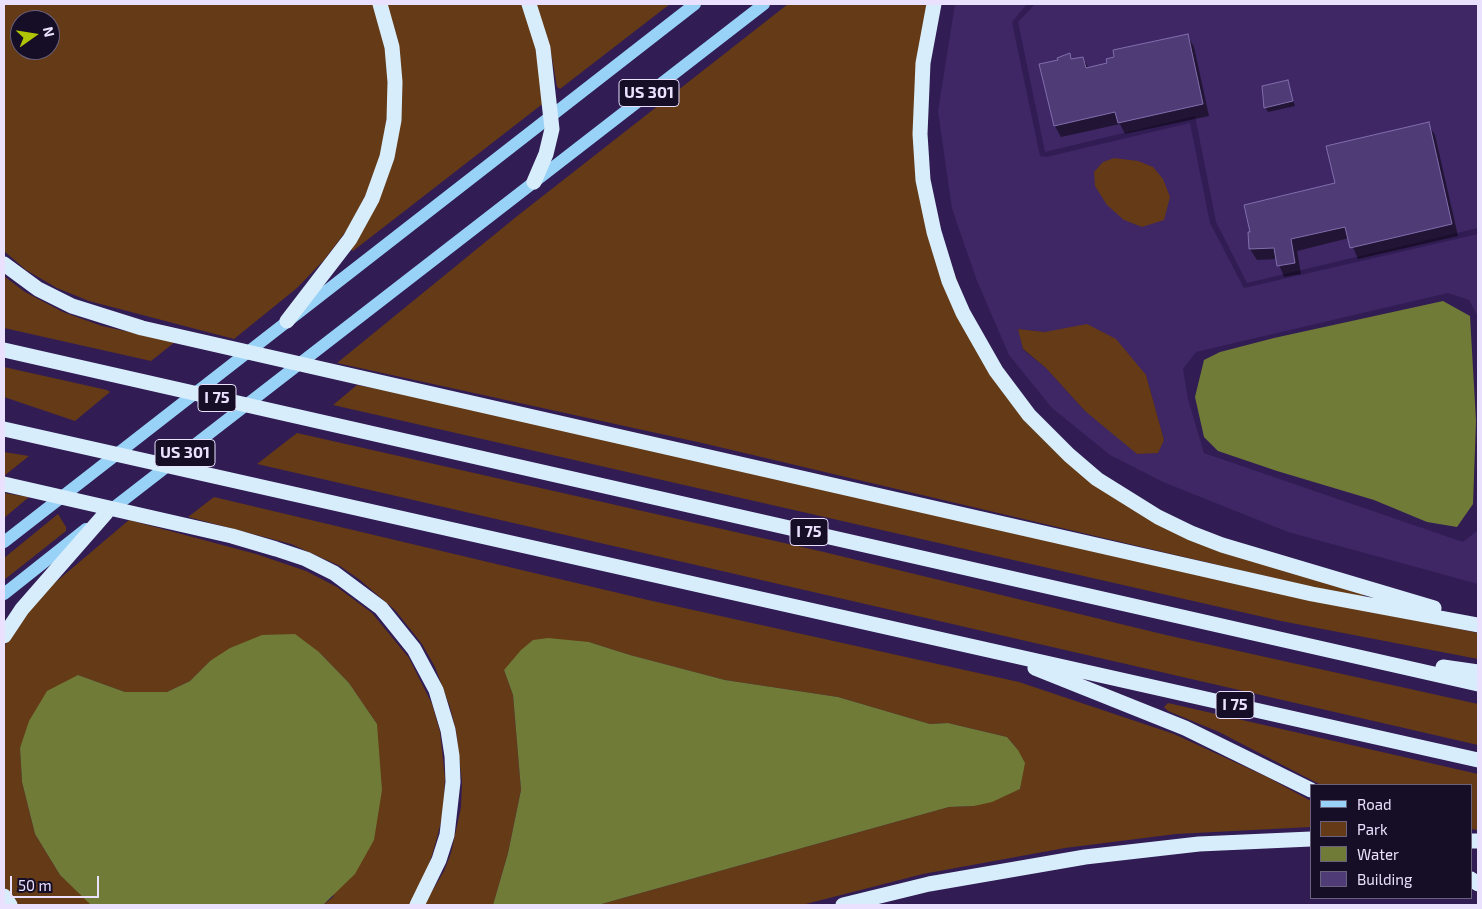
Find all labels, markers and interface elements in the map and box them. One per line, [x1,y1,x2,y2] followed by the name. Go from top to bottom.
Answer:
[10,10,60,60] north arrow
[40,25,59,39] text: N
[619,80,679,106] road number: US 301
[198,384,236,412] road number: I 75
[155,439,215,466] road number: US 301
[790,518,828,546] road number: I 75
[1216,692,1254,718] road number: I 75
[1310,784,1472,899] legend
[1357,795,1392,813] text: Road
[1357,820,1388,838] text: Park
[1357,845,1399,863] text: Water
[12,866,101,898] scale bar
[1357,870,1412,888] text: Building
[18,876,52,894] text: 50 m

